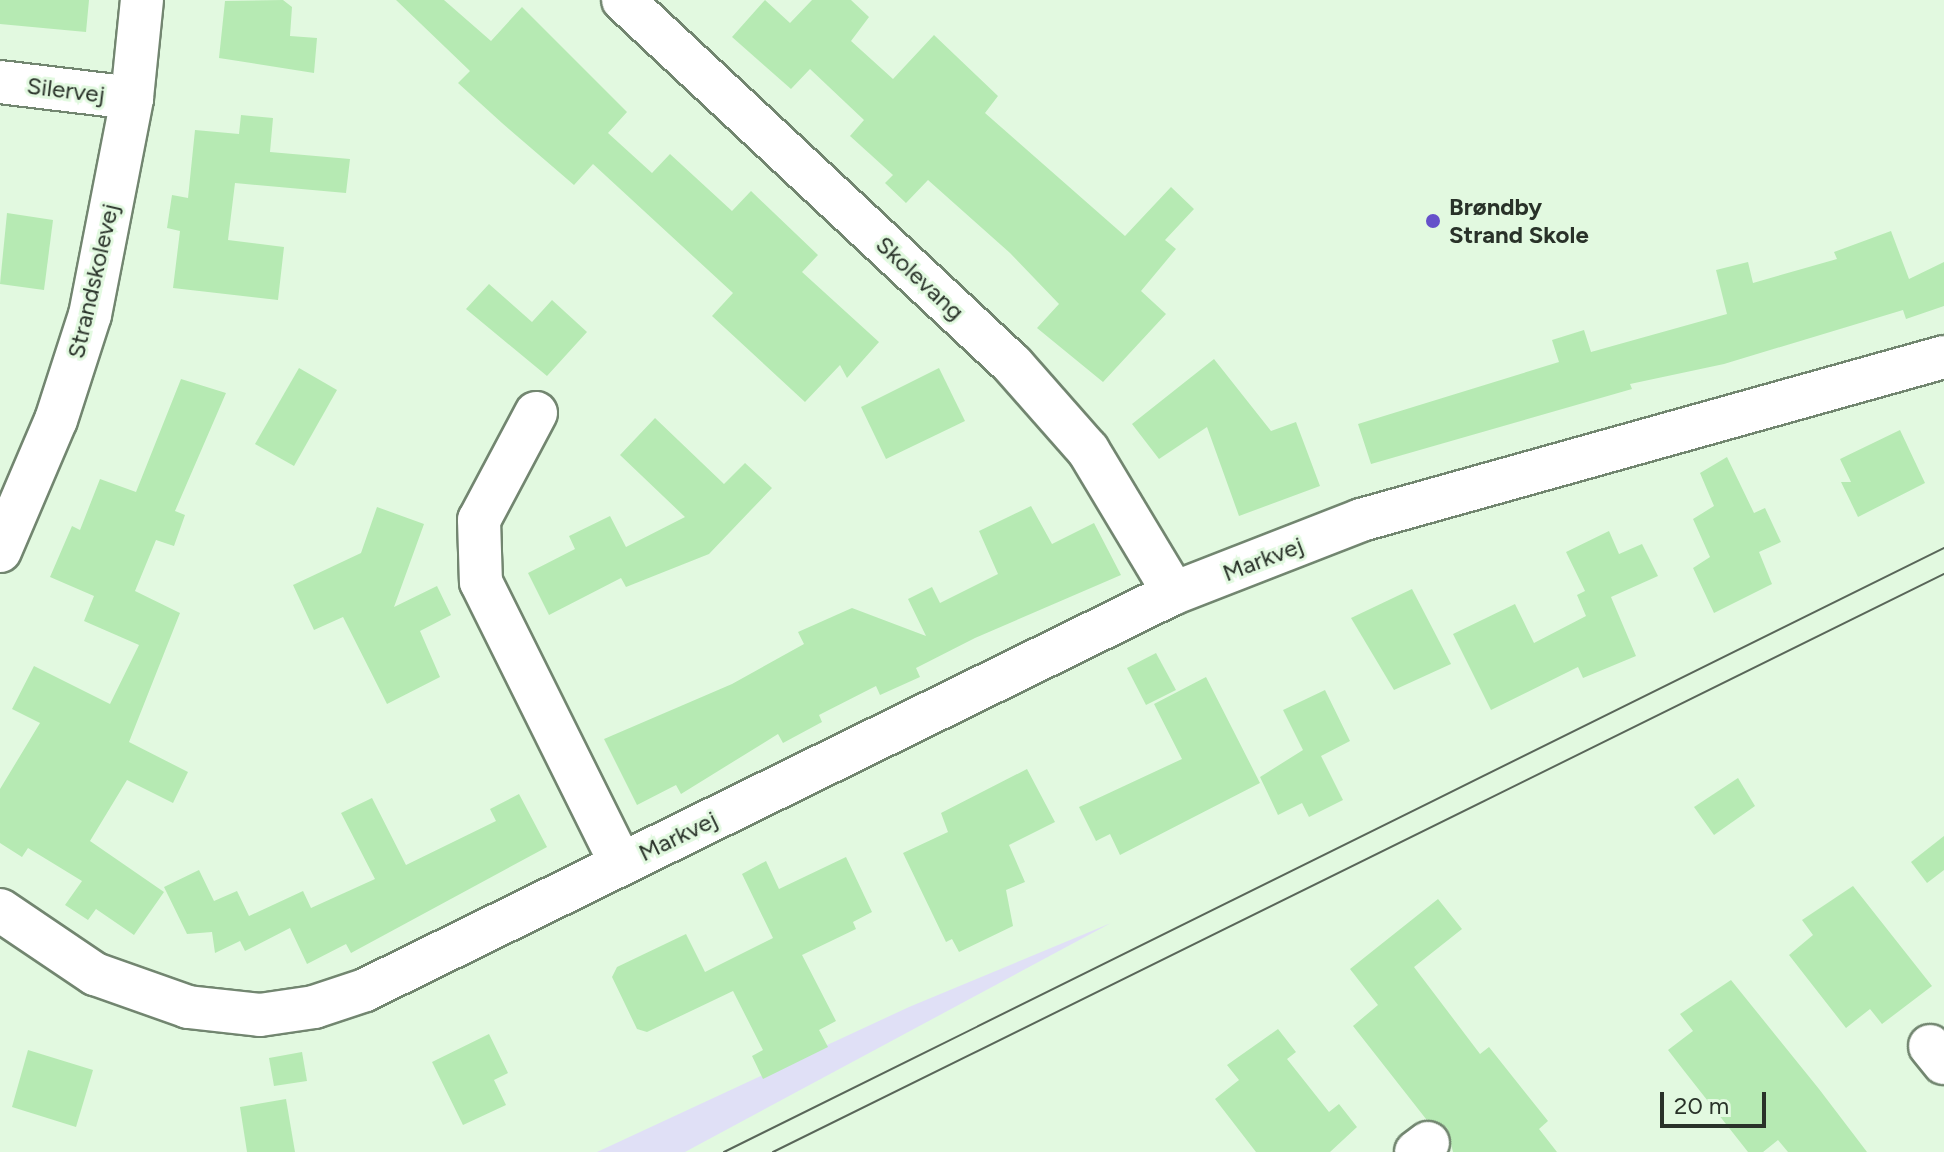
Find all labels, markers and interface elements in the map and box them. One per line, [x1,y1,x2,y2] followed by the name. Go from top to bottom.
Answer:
[25,71,107,109] street label: Silervej
[1449,193,1589,249] place label: Brøndby Strand Skole
[61,201,125,361] street label: Strandskolevej
[1424,212,1442,230] marker: Brøndby Strand Skole
[870,230,970,326] street label: Skolevang
[1219,530,1307,588] street label: Markvej
[634,805,722,867] street label: Markvej
[1664,1076,1770,1126] scale bar
[1674,1091,1729,1120] text: 20 m

